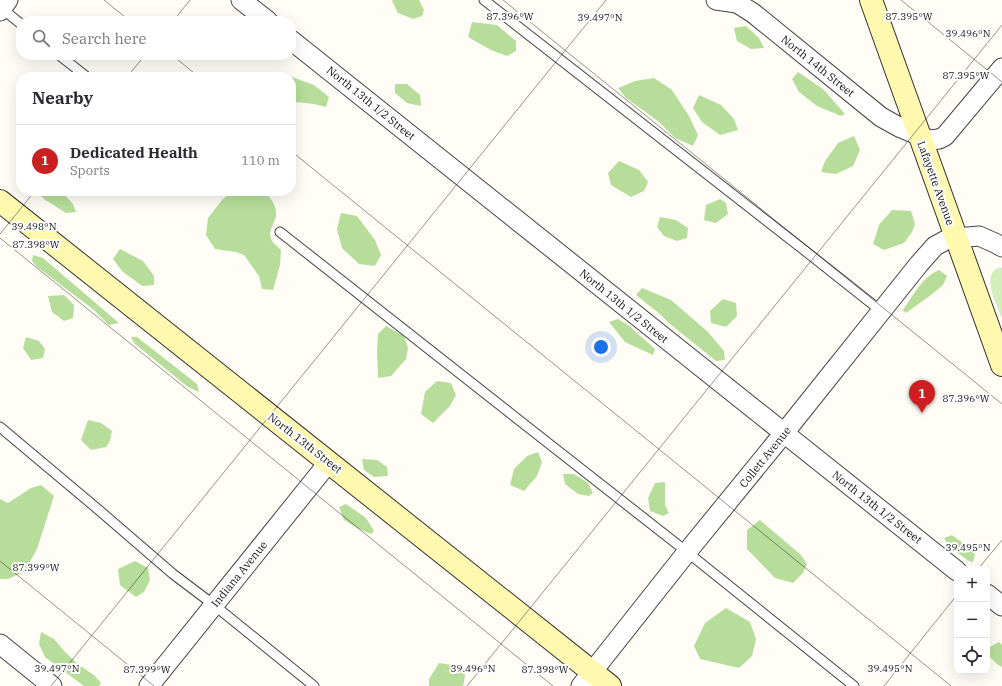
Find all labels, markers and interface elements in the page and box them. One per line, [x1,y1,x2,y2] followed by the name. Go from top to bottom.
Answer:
[486,10,534,23] text: 87.396°W
[885,10,933,23] text: 87.395°W
[577,11,623,24] text: 39.497°N
[16,16,296,60] search box
[30,27,52,49] icon: search
[945,27,991,40] text: 39.496°N
[62,29,147,48] text: Search here
[778,32,858,100] street label: North 14th Street
[324,63,418,143] street label: North 13th 1/2 Street
[942,69,990,82] text: 87.395°W
[32,87,93,109] text: Nearby
[914,139,958,227] street label: Lafayette Avenue
[70,143,198,162] text: Dedicated Health
[41,152,49,169] text: 1
[241,152,280,169] text: 110 m
[70,162,110,179] text: Sports
[11,220,57,233] text: 39.498°N
[12,238,60,251] text: 87.398°W
[577,266,671,346] street label: North 13th 1/2 Street
[591,337,611,357] your location
[909,380,935,413] pin: 1
[942,392,990,405] text: 87.396°W
[265,410,345,476] street label: North 13th Street
[736,424,794,490] street label: Collett Avenue
[829,468,925,546] street label: North 13th 1/2 Street
[208,538,270,610] street label: Indiana Avenue
[945,541,991,554] text: 39.495°N
[12,561,60,574] text: 87.399°W
[954,566,990,674] map controls
[954,566,990,602] button: +
[954,602,990,638] button: −
[954,638,990,674] button: locate
[34,662,80,675] text: 39.497°N
[450,662,496,675] text: 39.496°N
[867,662,913,675] text: 39.495°N
[123,663,171,676] text: 87.399°W
[521,663,569,676] text: 87.398°W

